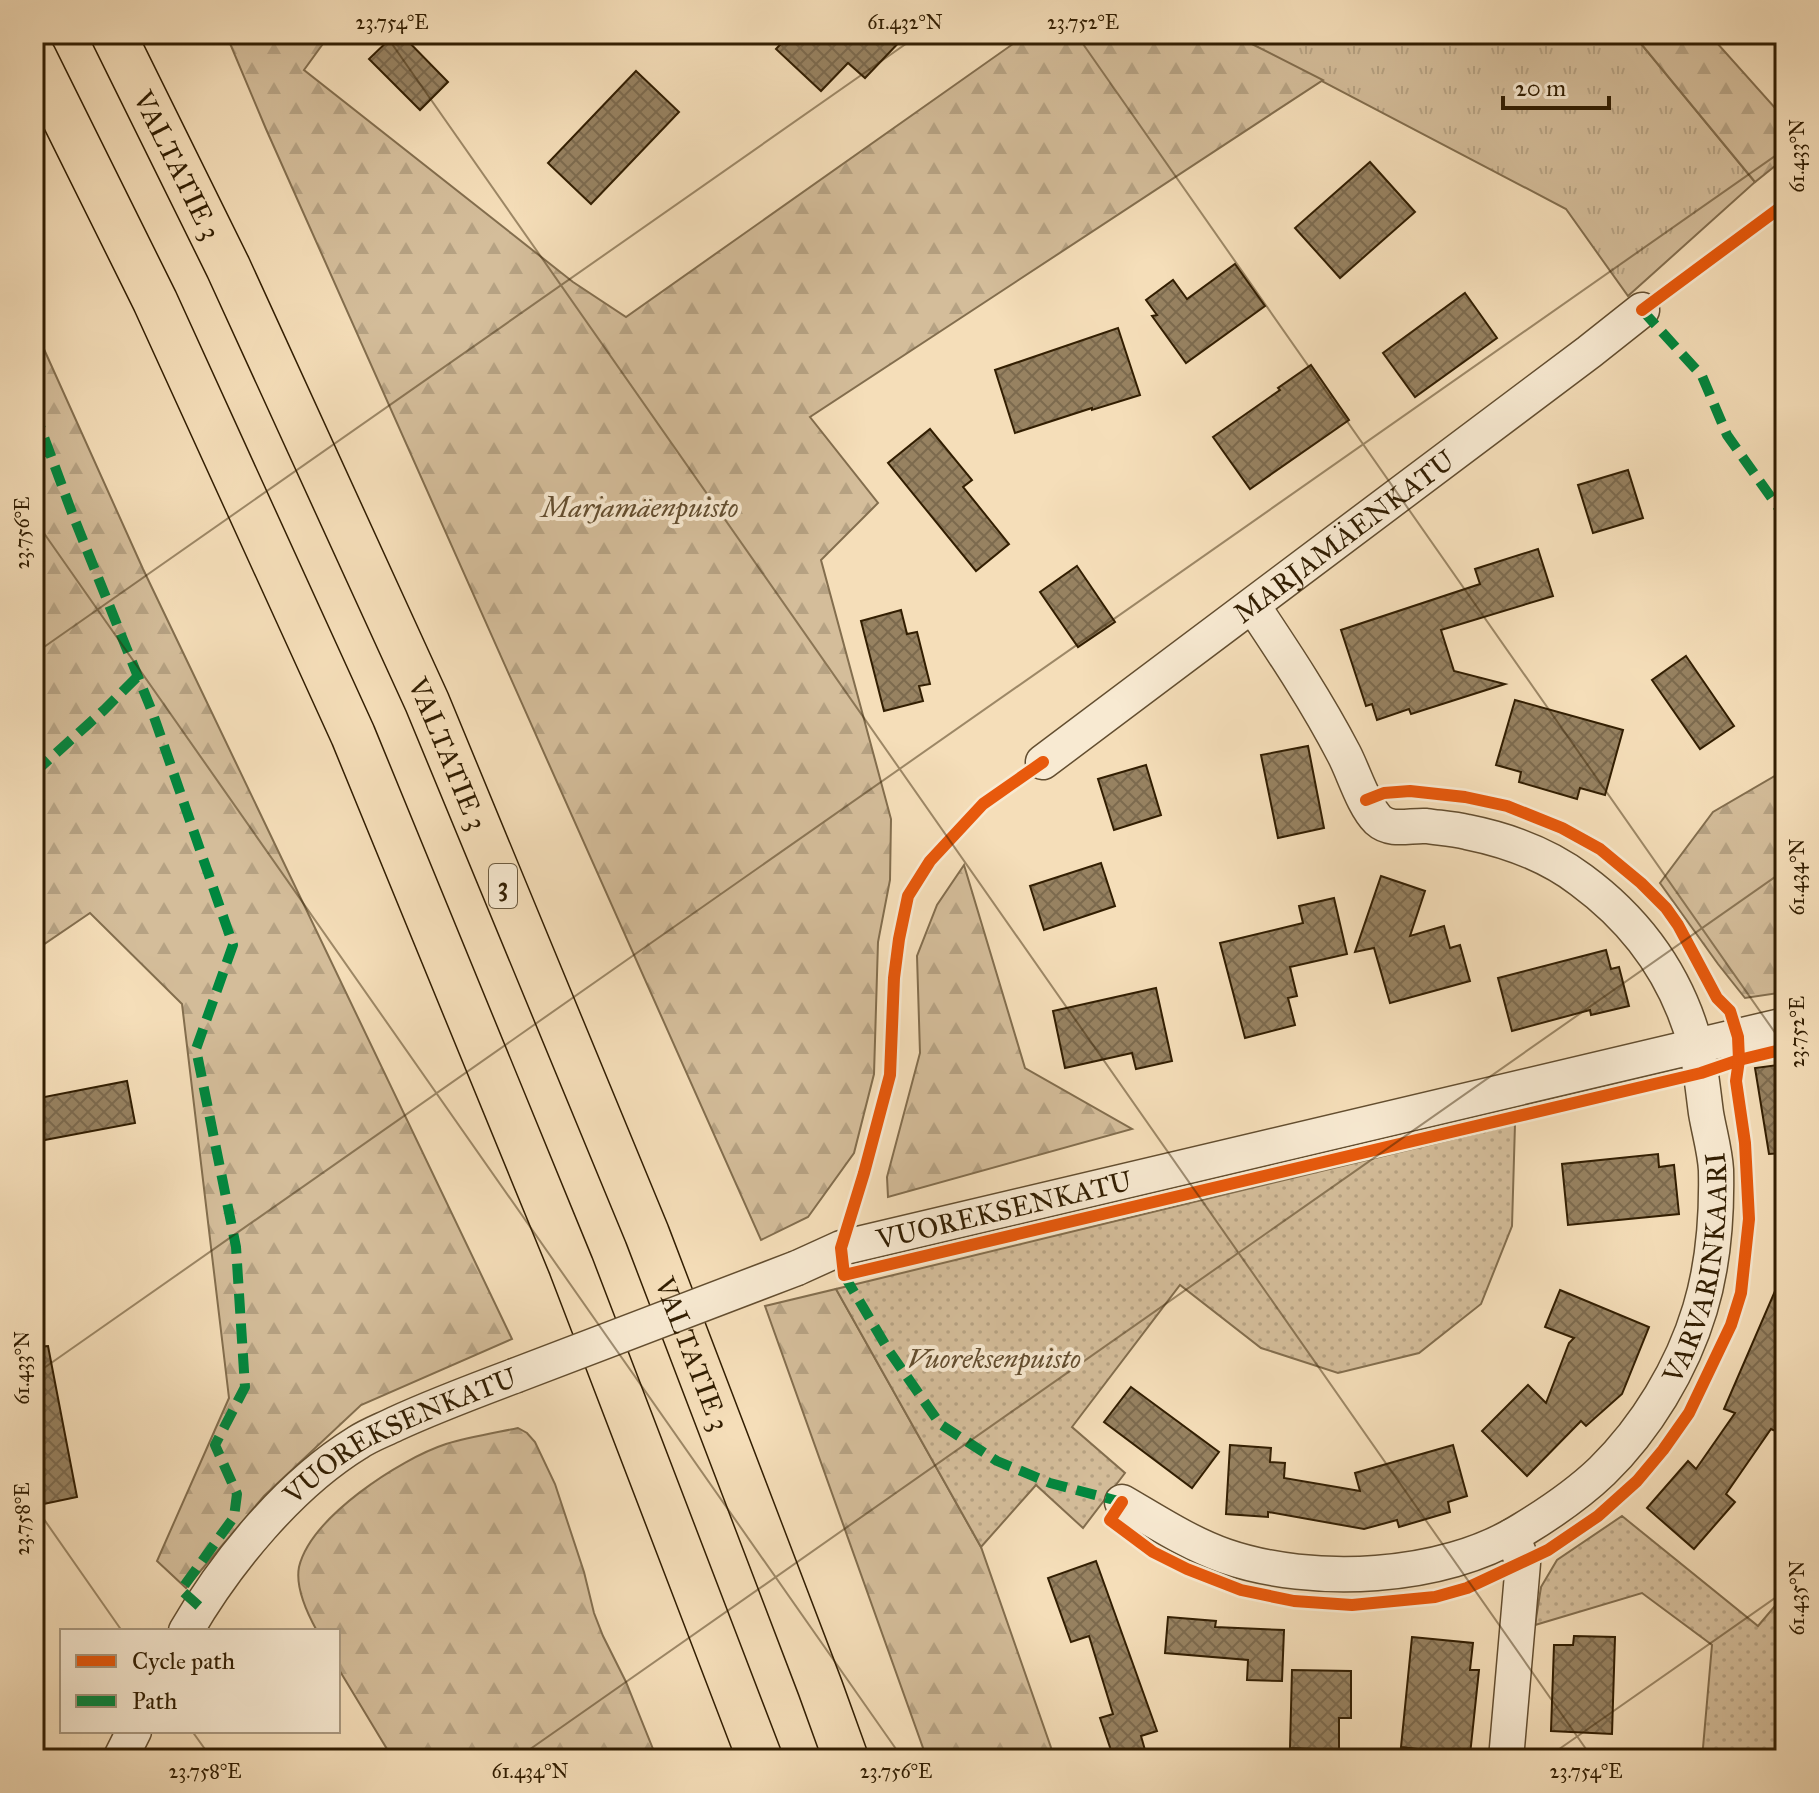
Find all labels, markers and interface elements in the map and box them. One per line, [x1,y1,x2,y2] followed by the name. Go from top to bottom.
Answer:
[356,10,428,34] text: 23.754°E
[867,10,943,34] text: 61.432°N
[1047,10,1119,34] text: 23.752°E
[1503,60,1609,110] scale bar
[1515,73,1566,103] text: 20 m
[125,84,229,245] street label: VALTATIE 3
[1785,119,1809,193] text: 61.433°N
[1226,442,1462,631] street label: MARJAMÄENKATU
[539,490,739,525] park label: Marjamäenpuisto
[10,497,34,569] text: 23.756°E
[400,671,495,835] street label: VALTATIE 3
[1785,839,1809,915] text: 61.434°N
[489,864,517,908] road number: 3
[1785,996,1809,1068] text: 23.752°E
[1654,1150,1734,1390] street label: VARVARINKAARI
[872,1163,1136,1257] street label: VUOREKSENKATU
[647,1271,737,1436] street label: VALTATIE 3
[10,1331,34,1405] text: 61.433°N
[907,1341,1081,1376] park label: Vuoreksenpuisto
[275,1359,522,1512] street label: VUOREKSENKATU
[10,1483,34,1556] text: 23.758°E
[1785,1560,1809,1636] text: 61.435°N
[60,1629,340,1733] legend
[132,1646,235,1676] text: Cycle path
[132,1686,177,1716] text: Path
[169,1759,242,1783] text: 23.758°E
[492,1759,568,1783] text: 61.434°N
[860,1759,932,1783] text: 23.756°E
[1550,1759,1622,1783] text: 23.754°E

